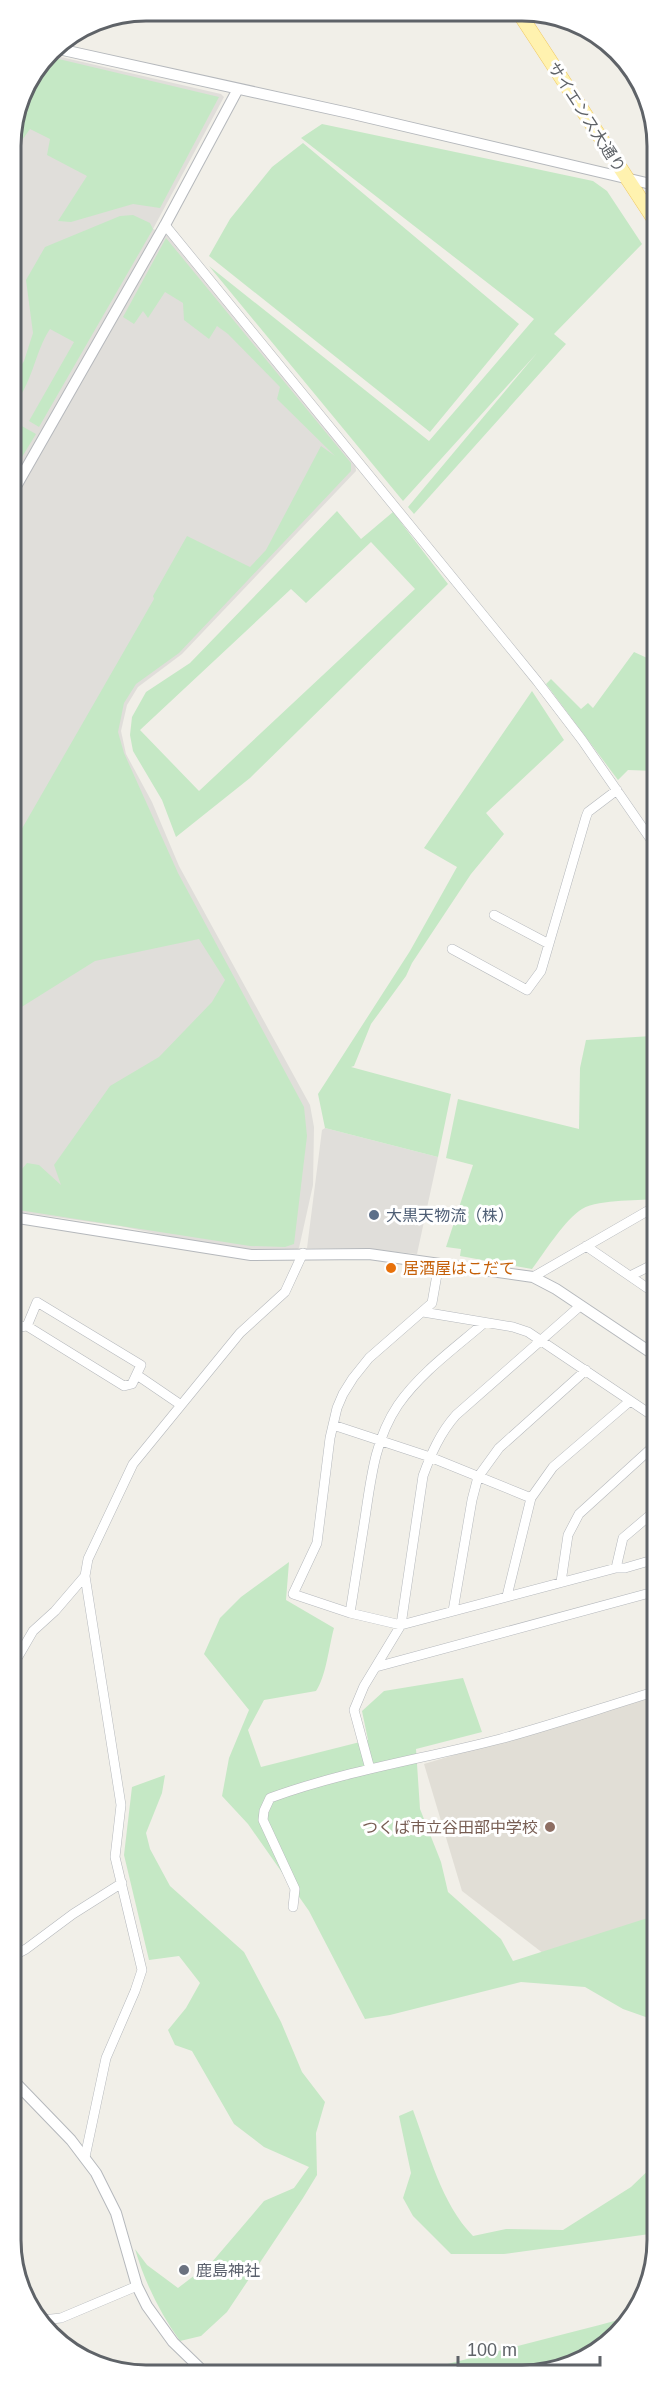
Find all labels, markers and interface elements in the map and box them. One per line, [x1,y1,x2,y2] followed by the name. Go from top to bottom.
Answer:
[545,59,628,175] street label: サイエンス大通り
[386,1207,514,1224] place label: 大黒天物流（株）
[367,1208,381,1222] marker: 大黒天物流（株）
[403,1260,515,1277] place label: 居酒屋はこだて
[384,1261,398,1275] marker: 居酒屋はこだて
[362,1819,538,1836] place label: つくば市立谷田部中学校
[543,1820,557,1834] marker: つくば市立谷田部中学校
[196,2262,260,2279] place label: 鹿島神社
[177,2263,191,2277] marker: 鹿島神社
[458,2329,600,2367] scale bar
[467,2340,517,2360] text: 100 m

